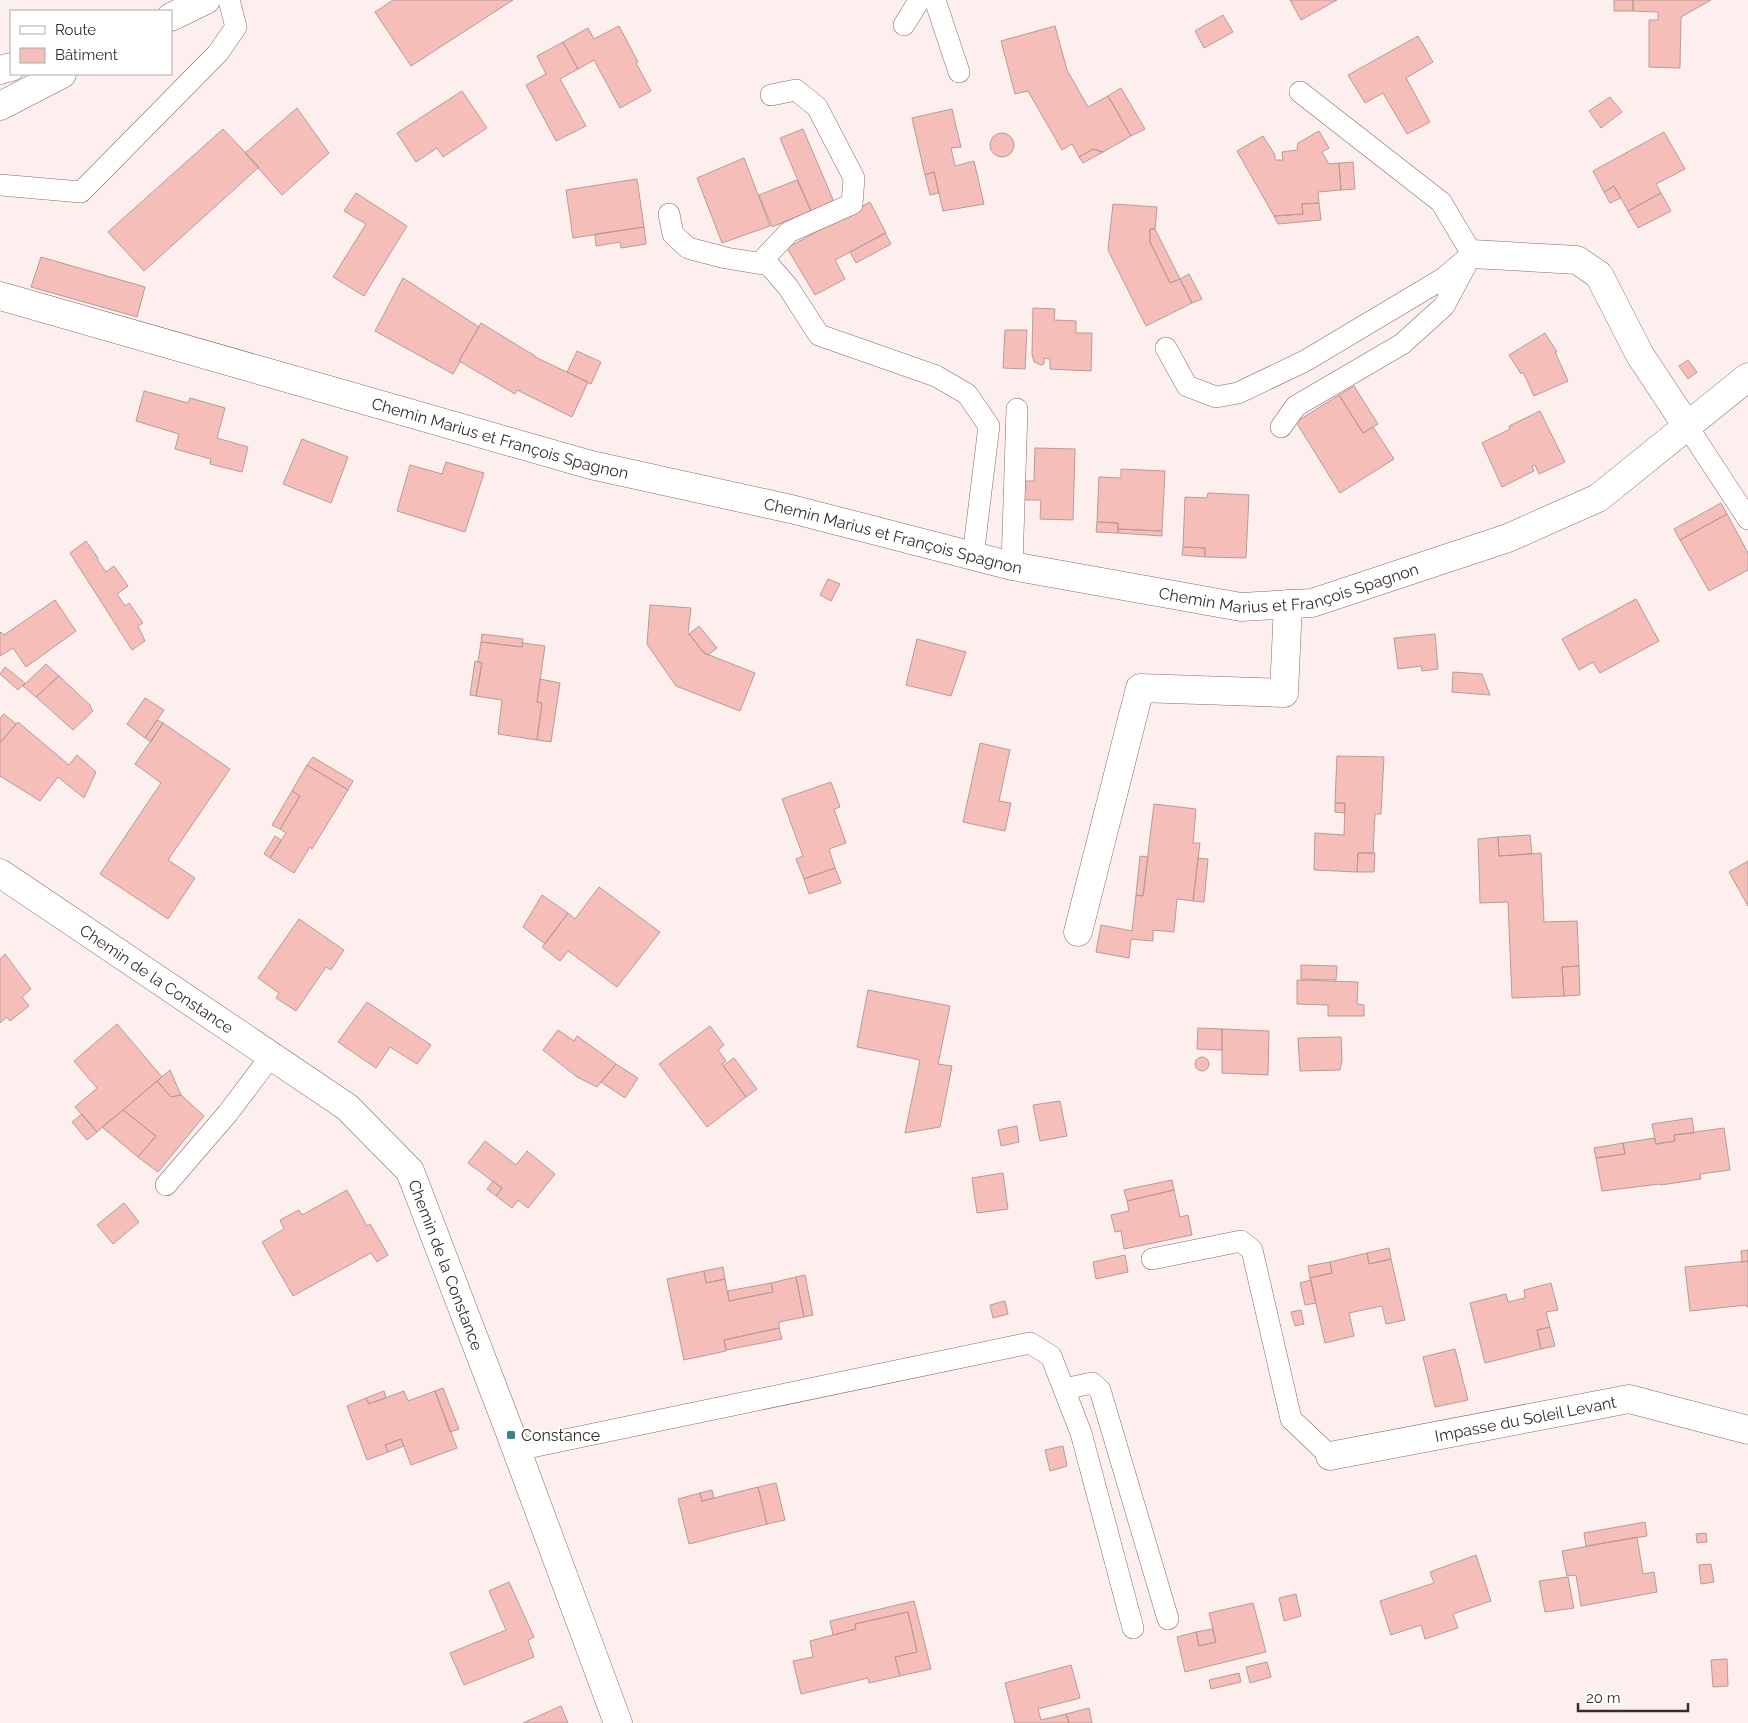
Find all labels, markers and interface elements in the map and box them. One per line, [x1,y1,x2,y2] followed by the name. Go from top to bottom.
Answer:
[10,10,172,75] legend
[55,21,96,39] text: Route
[55,46,118,64] text: Bâtiment
[369,394,630,483] street label: Chemin Marius et François Spagnon
[762,494,1024,578] street label: Chemin Marius et François Spagnon
[1157,559,1421,617] street label: Chemin Marius et François Spagnon
[76,921,237,1038] street label: Chemin de la Constance
[404,1177,487,1353] street label: Chemin de la Constance
[1433,1393,1618,1446] street label: Impasse du Soleil Levant
[521,1426,600,1445] place label: Constance
[505,1429,517,1441] marker: Constance
[1578,1680,1688,1712] scale bar
[1586,1689,1621,1707] text: 20 m

